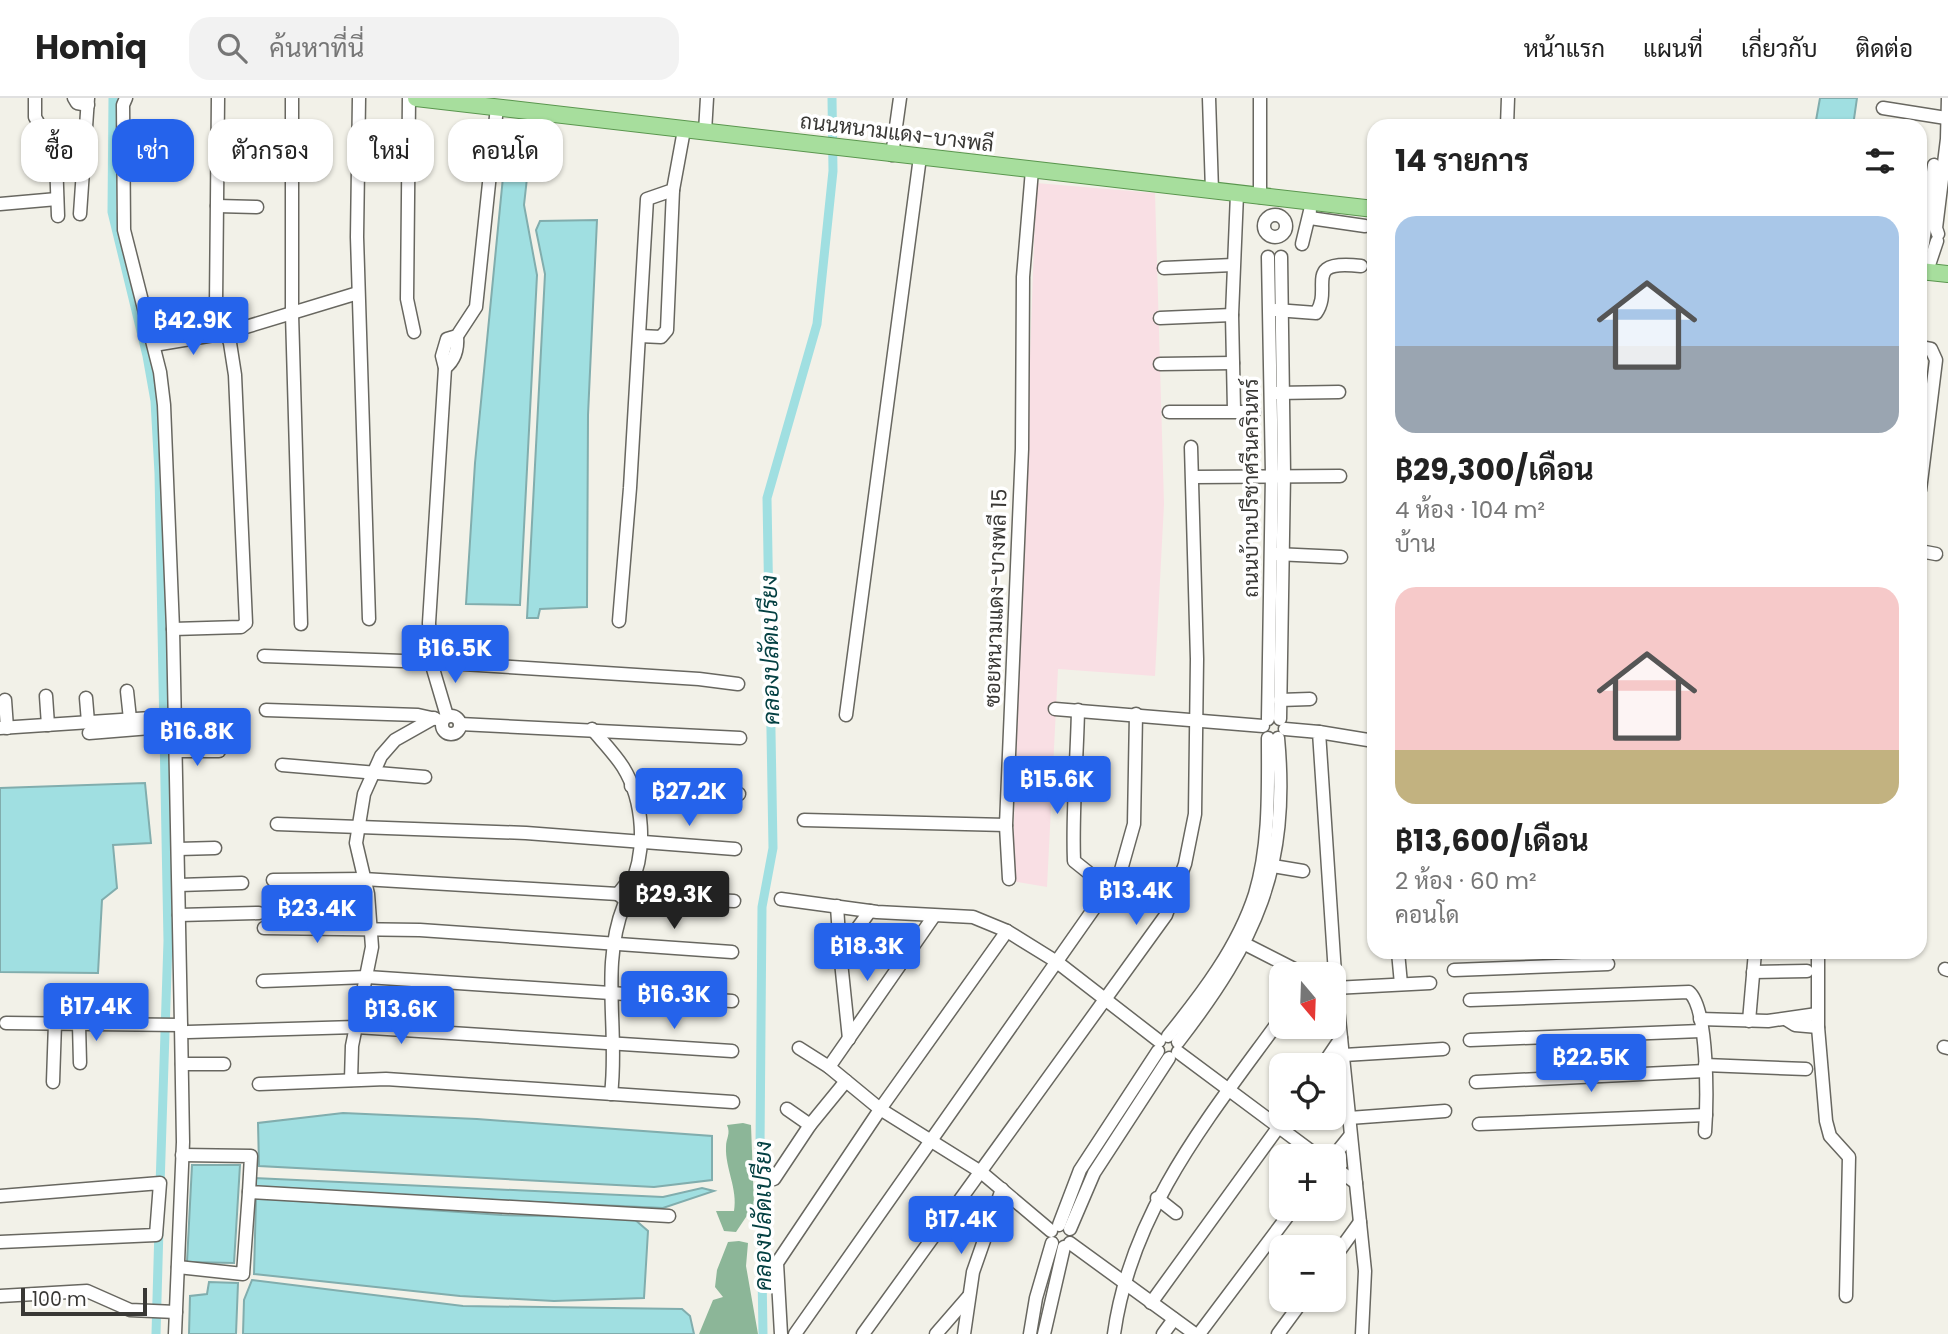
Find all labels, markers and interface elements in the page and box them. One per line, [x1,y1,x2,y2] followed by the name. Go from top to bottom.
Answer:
[189,17,679,80] search box
[35,24,147,71] text: Homiq
[213,29,251,67] icon: search
[269,30,364,66] text: ค้นหาที่นี่
[1524,32,1605,65] text: หน้าแรก
[1643,32,1703,65] text: แผนที่
[1741,32,1818,65] text: เกี่ยวกับ
[1856,32,1913,65] text: ติดต่อ
[799,106,996,159] street label: ถนนหนามแดง-บางพลี
[21,119,98,182] chip: ซื้อ
[112,119,194,182] chip: เช่า
[208,119,333,182] chip: ตัวกรอง
[347,119,434,182] chip: ใหม่
[448,119,563,182] chip: คอนโด
[1395,139,1529,182] text: 14 รายการ
[1861,142,1899,180] icon: filters
[1584,262,1710,388] icon: home
[136,298,250,357] pin: ฿42.9K
[153,304,233,336] text: ฿42.9K
[1236,378,1265,598] street label: ถนนบ้านปรีชาศรีนครินทร์
[1395,448,1594,491] text: ฿29,300/เดือน
[977,488,1014,708] street label: ซอยหนามแดง-บางพลี 15
[1395,494,1545,526] text: 4 ห้อง · 104 m²
[1395,528,1436,560] text: บ้าน
[753,575,787,725] water label: คลองปลัดเปรียง
[398,626,512,685] pin: ฿16.5K
[418,632,492,664] text: ฿16.5K
[1584,633,1710,759] icon: home
[140,708,254,768] pin: ฿16.8K
[160,715,234,747] text: ฿16.8K
[1000,756,1114,816] pin: ฿15.6K
[1020,763,1094,795] text: ฿15.6K
[632,768,746,828] pin: ฿27.2K
[652,775,726,807] text: ฿27.2K
[1395,819,1589,862] text: ฿13,600/เดือน
[1395,865,1537,897] text: 2 ห้อง · 60 m²
[1079,868,1193,927] pin: ฿13.4K
[617,872,731,931] pin: ฿29.3K
[1099,874,1173,906] text: ฿13.4K
[635,878,713,910] text: ฿29.3K
[260,886,374,945] pin: ฿23.4K
[277,892,357,924] text: ฿23.4K
[1395,899,1459,931] text: คอนโด
[810,924,924,983] pin: ฿18.3K
[830,930,904,962] text: ฿18.3K
[1269,962,1346,1040] north arrow
[1269,962,1346,1312] map controls
[617,972,731,1031] pin: ฿16.3K
[637,978,711,1010] text: ฿16.3K
[39,984,153,1043] pin: ฿17.4K
[344,986,458,1046] pin: ฿13.6K
[60,990,132,1022] text: ฿17.4K
[364,993,438,1025] text: ฿13.6K
[1534,1034,1648,1094] pin: ฿22.5K
[1552,1041,1630,1073] text: ฿22.5K
[1269,1053,1346,1130] button: locate
[747,1141,779,1291] water label: คลองปลัดเปรียง
[1269,1144,1346,1221] button: +
[904,1196,1018,1256] pin: ฿17.4K
[925,1203,997,1235] text: ฿17.4K
[1269,1235,1346,1312] button: −
[21,1285,147,1317] scale bar
[32,1286,87,1313] text: 100 m

